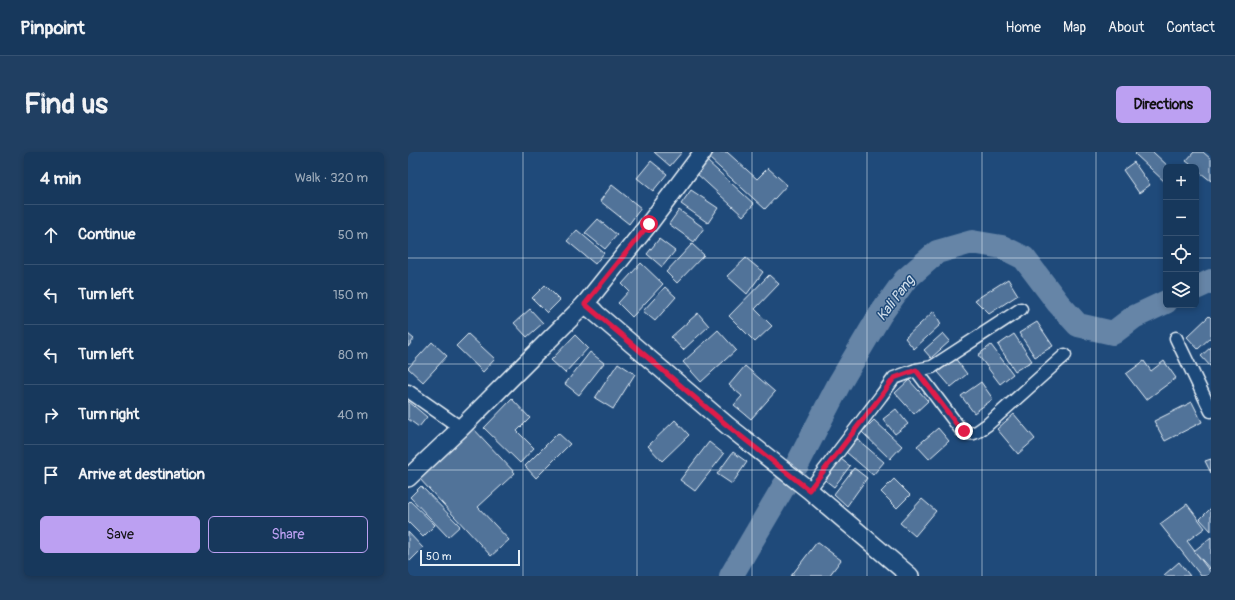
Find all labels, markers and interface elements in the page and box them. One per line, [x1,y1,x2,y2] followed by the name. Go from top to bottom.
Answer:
[20,16,85,40] text: Pinpoint
[1006,19,1041,36] text: Home
[1063,19,1086,36] text: Map
[1108,19,1144,36] text: About
[1166,19,1215,36] text: Contact
[1116,86,1211,123] button: Directions
[24,87,108,122] text: Find us
[1163,164,1199,308] map controls
[1163,164,1199,200] button: +
[40,168,81,189] text: 4 min
[295,170,368,186] text: Walk · 320 m
[1163,200,1199,236] button: −
[640,215,658,233] route start
[40,224,62,246] icon: ahead
[78,225,136,244] text: Continue
[338,227,368,243] text: 50 m
[1163,236,1199,272] button: locate
[873,272,918,324] water label: Kali Pang
[1163,272,1199,308] button: layers
[40,284,62,306] icon: left
[78,285,134,304] text: Turn left
[333,287,368,303] text: 150 m
[40,344,62,366] icon: left
[78,345,134,364] text: Turn left
[338,347,368,363] text: 80 m
[40,404,62,426] icon: right
[78,405,139,424] text: Turn right
[337,407,368,423] text: 40 m
[955,422,973,440] route end
[40,464,62,486] icon: arrive
[78,465,205,484] text: Arrive at destination
[40,516,200,553] button: Save
[208,516,368,553] button: Share
[420,548,520,567] scale bar
[426,550,452,563] text: 50 m

